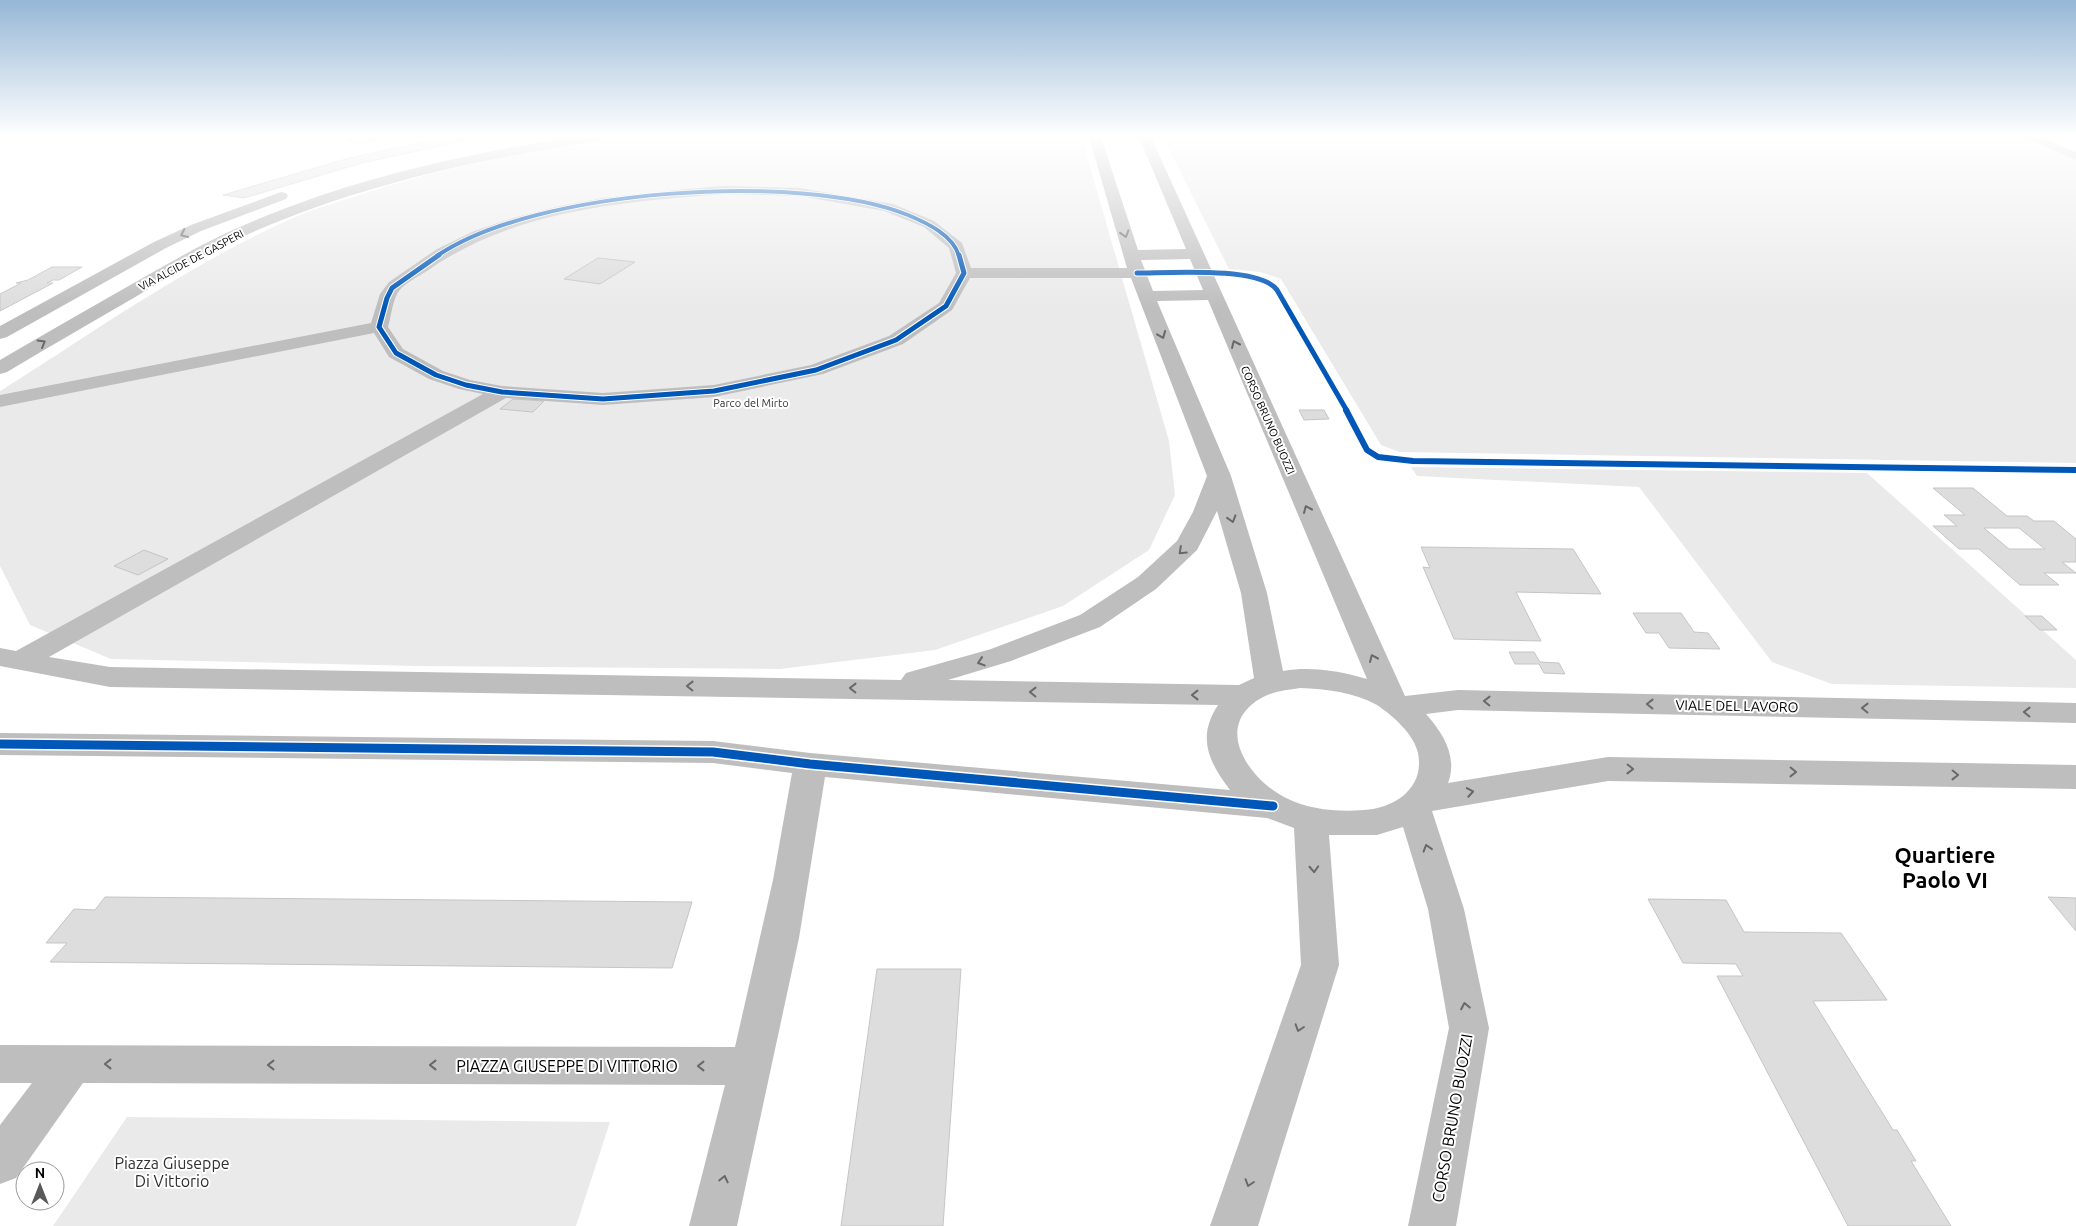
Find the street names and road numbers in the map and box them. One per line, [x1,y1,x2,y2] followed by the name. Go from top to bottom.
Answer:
[136,227,246,293] street label: VIA ALCIDE DE GASPERI
[1239,364,1297,476] street label: CORSO BRUNO BUOZZI
[1675,697,1799,715] street label: VIALE DEL LAVORO
[1428,1032,1476,1204] street label: CORSO BRUNO BUOZZI
[456,1057,678,1075] street label: PIAZZA GIUSEPPE DI VITTORIO

